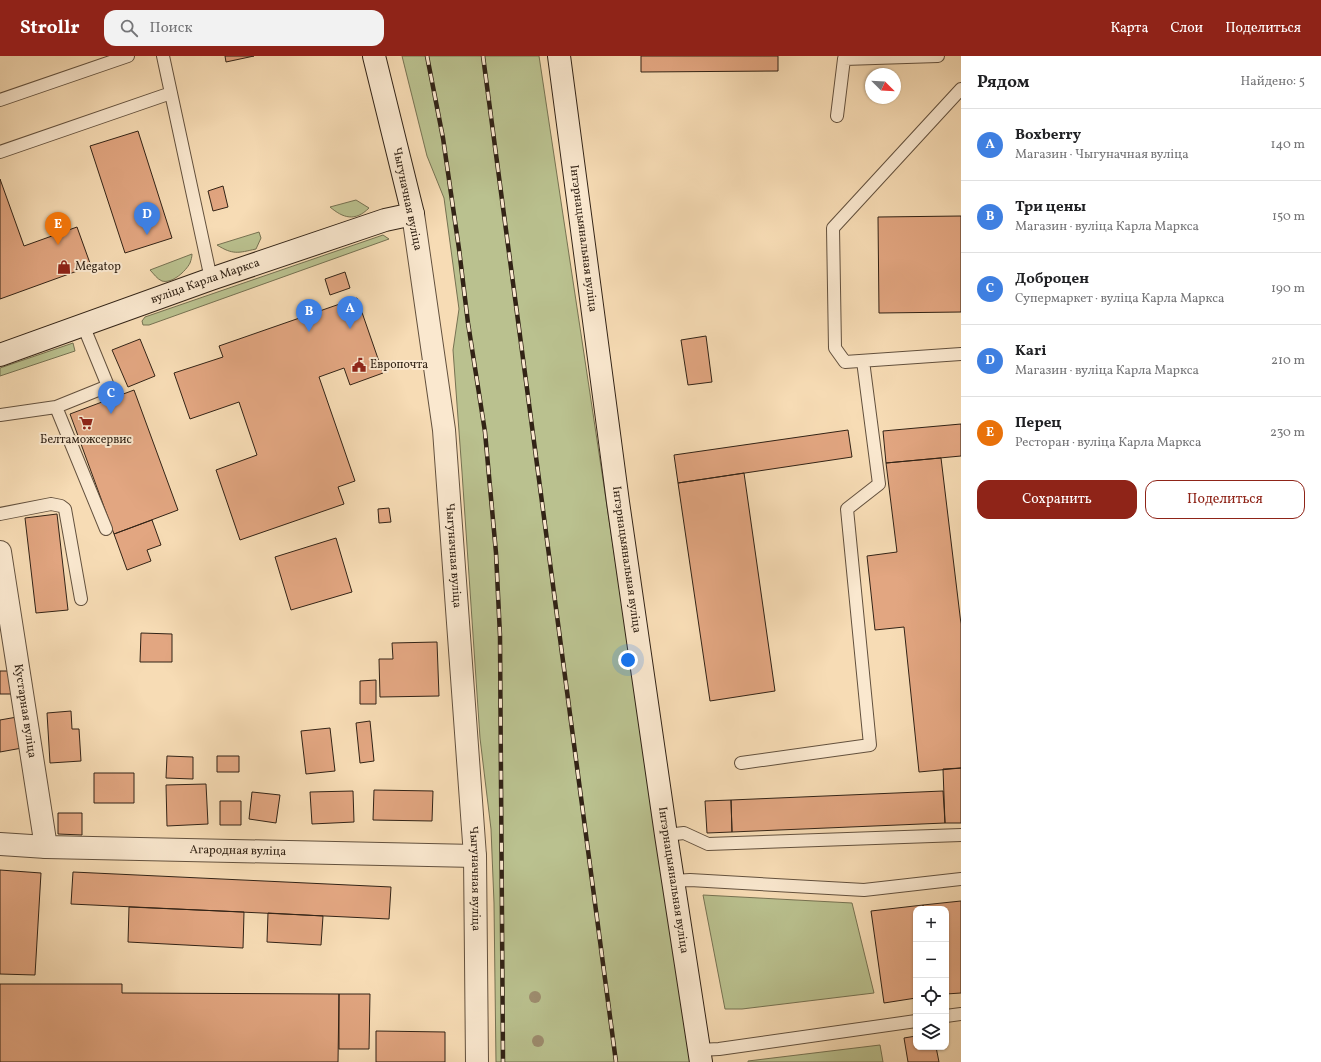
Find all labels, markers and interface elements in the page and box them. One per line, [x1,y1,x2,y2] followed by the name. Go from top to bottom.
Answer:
[104,10,384,46] search box
[20,15,80,41] text: Strollr
[118,17,140,39] icon: search
[150,18,192,39] text: Поиск
[1110,19,1148,38] text: Карта
[1170,19,1203,38] text: Слои
[1225,19,1301,38] text: Поделиться
[865,68,901,104] north arrow
[977,71,1030,94] text: Рядом
[1241,73,1305,91] text: Найдено: 5
[1015,125,1081,146] text: Boxberry
[985,136,995,154] text: A
[1271,136,1305,154] text: 140 m
[388,146,426,252] street label: Чыгуначная вуліца
[1015,146,1189,164] text: Магазин · Чыгуначная вуліца
[565,164,601,313] street label: Інтэрнацыянальная вуліца
[1015,197,1086,218] text: Три цены
[134,202,160,235] pin: D
[986,208,994,226] text: B
[1272,208,1305,226] text: 150 m
[45,212,71,245] pin: E
[1015,218,1199,236] text: Магазин · вуліца Карла Маркса
[148,255,262,308] street label: вуліца Карла Маркса
[56,259,72,275] shop icon: Megatop
[75,259,121,275] place label: Megatop
[1015,269,1089,290] text: Доброцен
[986,280,994,298] text: C
[1271,280,1305,298] text: 190 m
[1015,290,1225,308] text: Супермаркет · вуліца Карла Маркса
[337,296,363,329] pin: A
[296,299,322,332] pin: B
[1015,341,1046,362] text: Kari
[985,352,995,370] text: D
[1271,352,1305,370] text: 210 m
[351,357,367,373] public building icon: Европочта
[370,357,428,373] place label: Европочта
[1015,362,1199,380] text: Магазин · вуліца Карла Маркса
[98,381,124,414] pin: C
[1015,413,1062,434] text: Перец
[78,415,94,431] supermarket icon: Белтаможсервис
[986,424,994,442] text: E
[1270,424,1305,442] text: 230 m
[40,432,132,448] place label: Белтаможсервис
[1015,434,1201,452] text: Ресторан · вуліца Карла Маркса
[977,480,1137,519] button: Сохранить
[1145,480,1305,519] button: Поделиться
[608,485,645,634] street label: Інтэрнацыянальная вуліца
[441,502,465,609] street label: Чыгуначная вуліца
[618,650,638,670] your location
[10,663,40,759] street label: Кустарная вуліца
[654,806,692,955] street label: Інтэрнацыянальная вуліца
[465,826,484,931] street label: Чыгуначная вуліца
[189,842,286,860] street label: Агародная вуліца
[913,906,949,1050] map controls
[913,906,949,942] button: +
[913,942,949,978] button: −
[913,978,949,1014] button: locate
[913,1014,949,1050] button: layers

